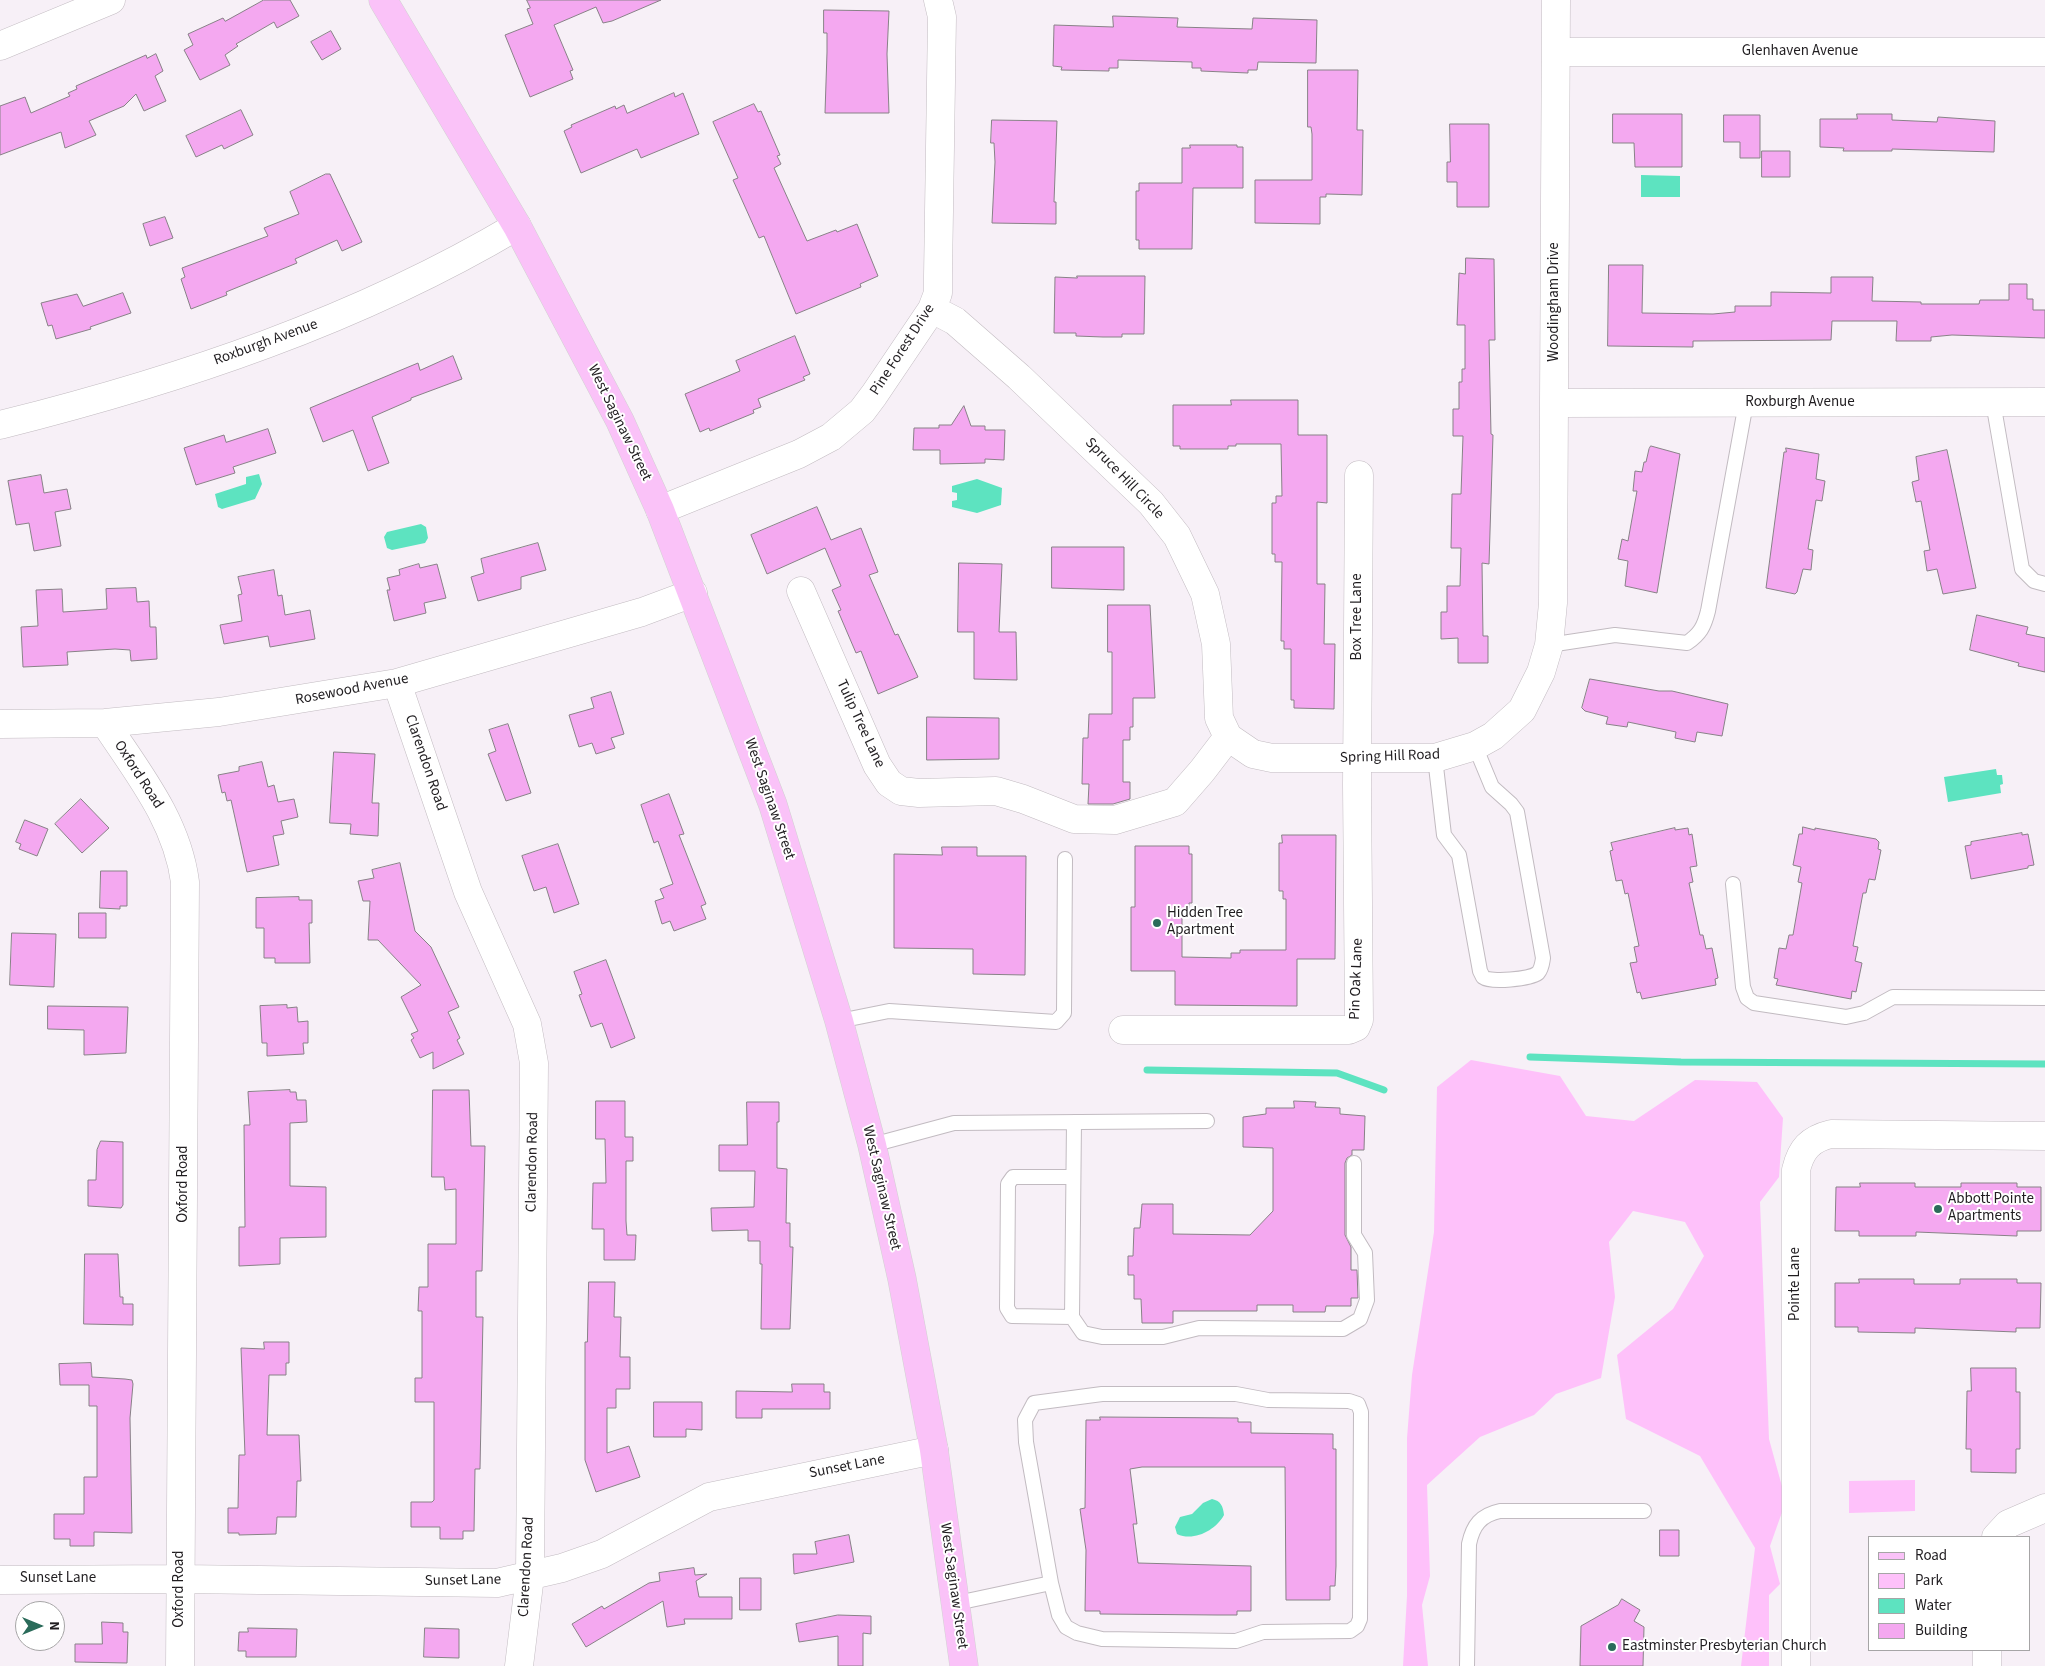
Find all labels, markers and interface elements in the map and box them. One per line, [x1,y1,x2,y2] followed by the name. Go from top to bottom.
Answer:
[1742,43,1858,61] street label: Glenhaven Avenue
[1546,242,1564,362] street label: Woodingham Drive
[867,301,939,399] street label: Pine Forest Drive
[212,316,320,370] street label: Roxburgh Avenue
[583,362,655,484] street label: West Saginaw Street
[1745,394,1855,412] street label: Roxburgh Avenue
[1081,435,1167,523] street label: Spruce Hill Circle
[1349,573,1367,661] street label: Box Tree Lane
[294,670,410,710] street label: Rosewood Avenue
[832,677,888,771] street label: Tulip Tree Lane
[400,713,450,813] street label: Clarendon Road
[740,736,798,862] street label: West Saginaw Street
[109,738,167,812] street label: Oxford Road
[1340,746,1440,768] street label: Spring Hill Road
[1167,905,1243,940] place label: Hidden Tree Apartment
[1151,917,1163,929] marker: Hidden Tree Apartment
[1347,938,1367,1020] street label: Pin Oak Lane
[523,1112,543,1212] street label: Clarendon Road
[858,1124,904,1252] street label: West Saginaw Street
[175,1145,193,1223] street label: Oxford Road
[1948,1191,2034,1226] place label: Abbott Pointe Apartments
[1932,1203,1944,1215] marker: Abbott Pointe Apartments
[1787,1247,1805,1321] street label: Pointe Lane
[808,1451,886,1483] street label: Sunset Lane
[515,1516,539,1618] street label: Clarendon Road
[935,1522,971,1650] street label: West Saginaw Street
[1868,1536,2030,1651] legend
[1915,1545,1947,1566] text: Road
[171,1550,189,1628] street label: Oxford Road
[20,1570,96,1588] street label: Sunset Lane
[1915,1570,1943,1591] text: Park
[425,1571,501,1591] street label: Sunset Lane
[1915,1595,1951,1616] text: Water
[15,1601,65,1651] north arrow
[1915,1620,1967,1641] text: Building
[44,1621,64,1631] text: N
[1622,1638,1827,1656] place label: Eastminster Presbyterian Church
[1606,1641,1618,1653] marker: Eastminster Presbyterian Church

